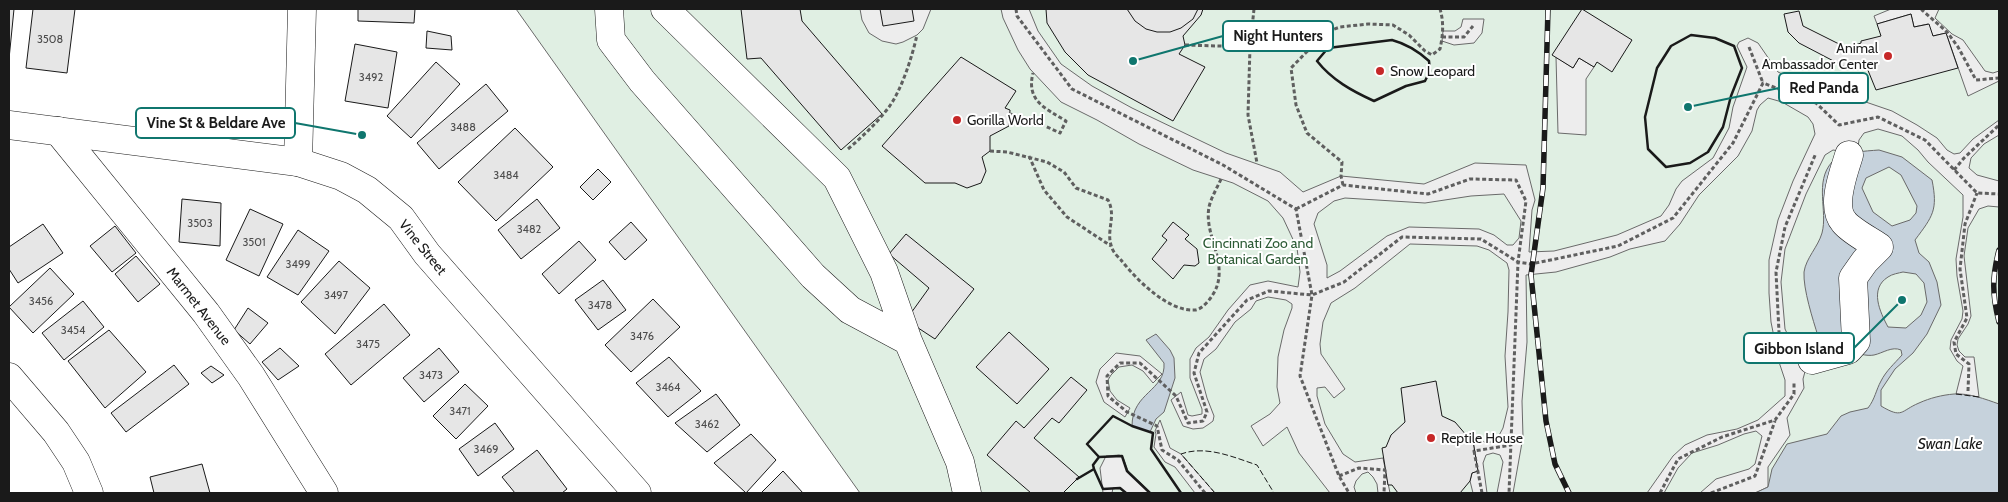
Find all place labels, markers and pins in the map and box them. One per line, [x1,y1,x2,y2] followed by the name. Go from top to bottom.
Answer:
[1223,21,1333,51] callout: Night Hunters
[1762,39,1879,73] place label: Animal Ambassador Center
[1882,50,1894,62] marker: Animal Ambassador Center
[1390,62,1475,80] place label: Snow Leopard
[1374,65,1386,77] marker: Snow Leopard
[1779,73,1868,103] callout: Red Panda
[136,108,295,138] callout: Vine St & Beldare Ave
[967,111,1044,129] place label: Gorilla World
[951,114,963,126] marker: Gorilla World
[1744,333,1854,363] callout: Gibbon Island
[1441,429,1523,447] place label: Reptile House
[1425,432,1437,444] marker: Reptile House

